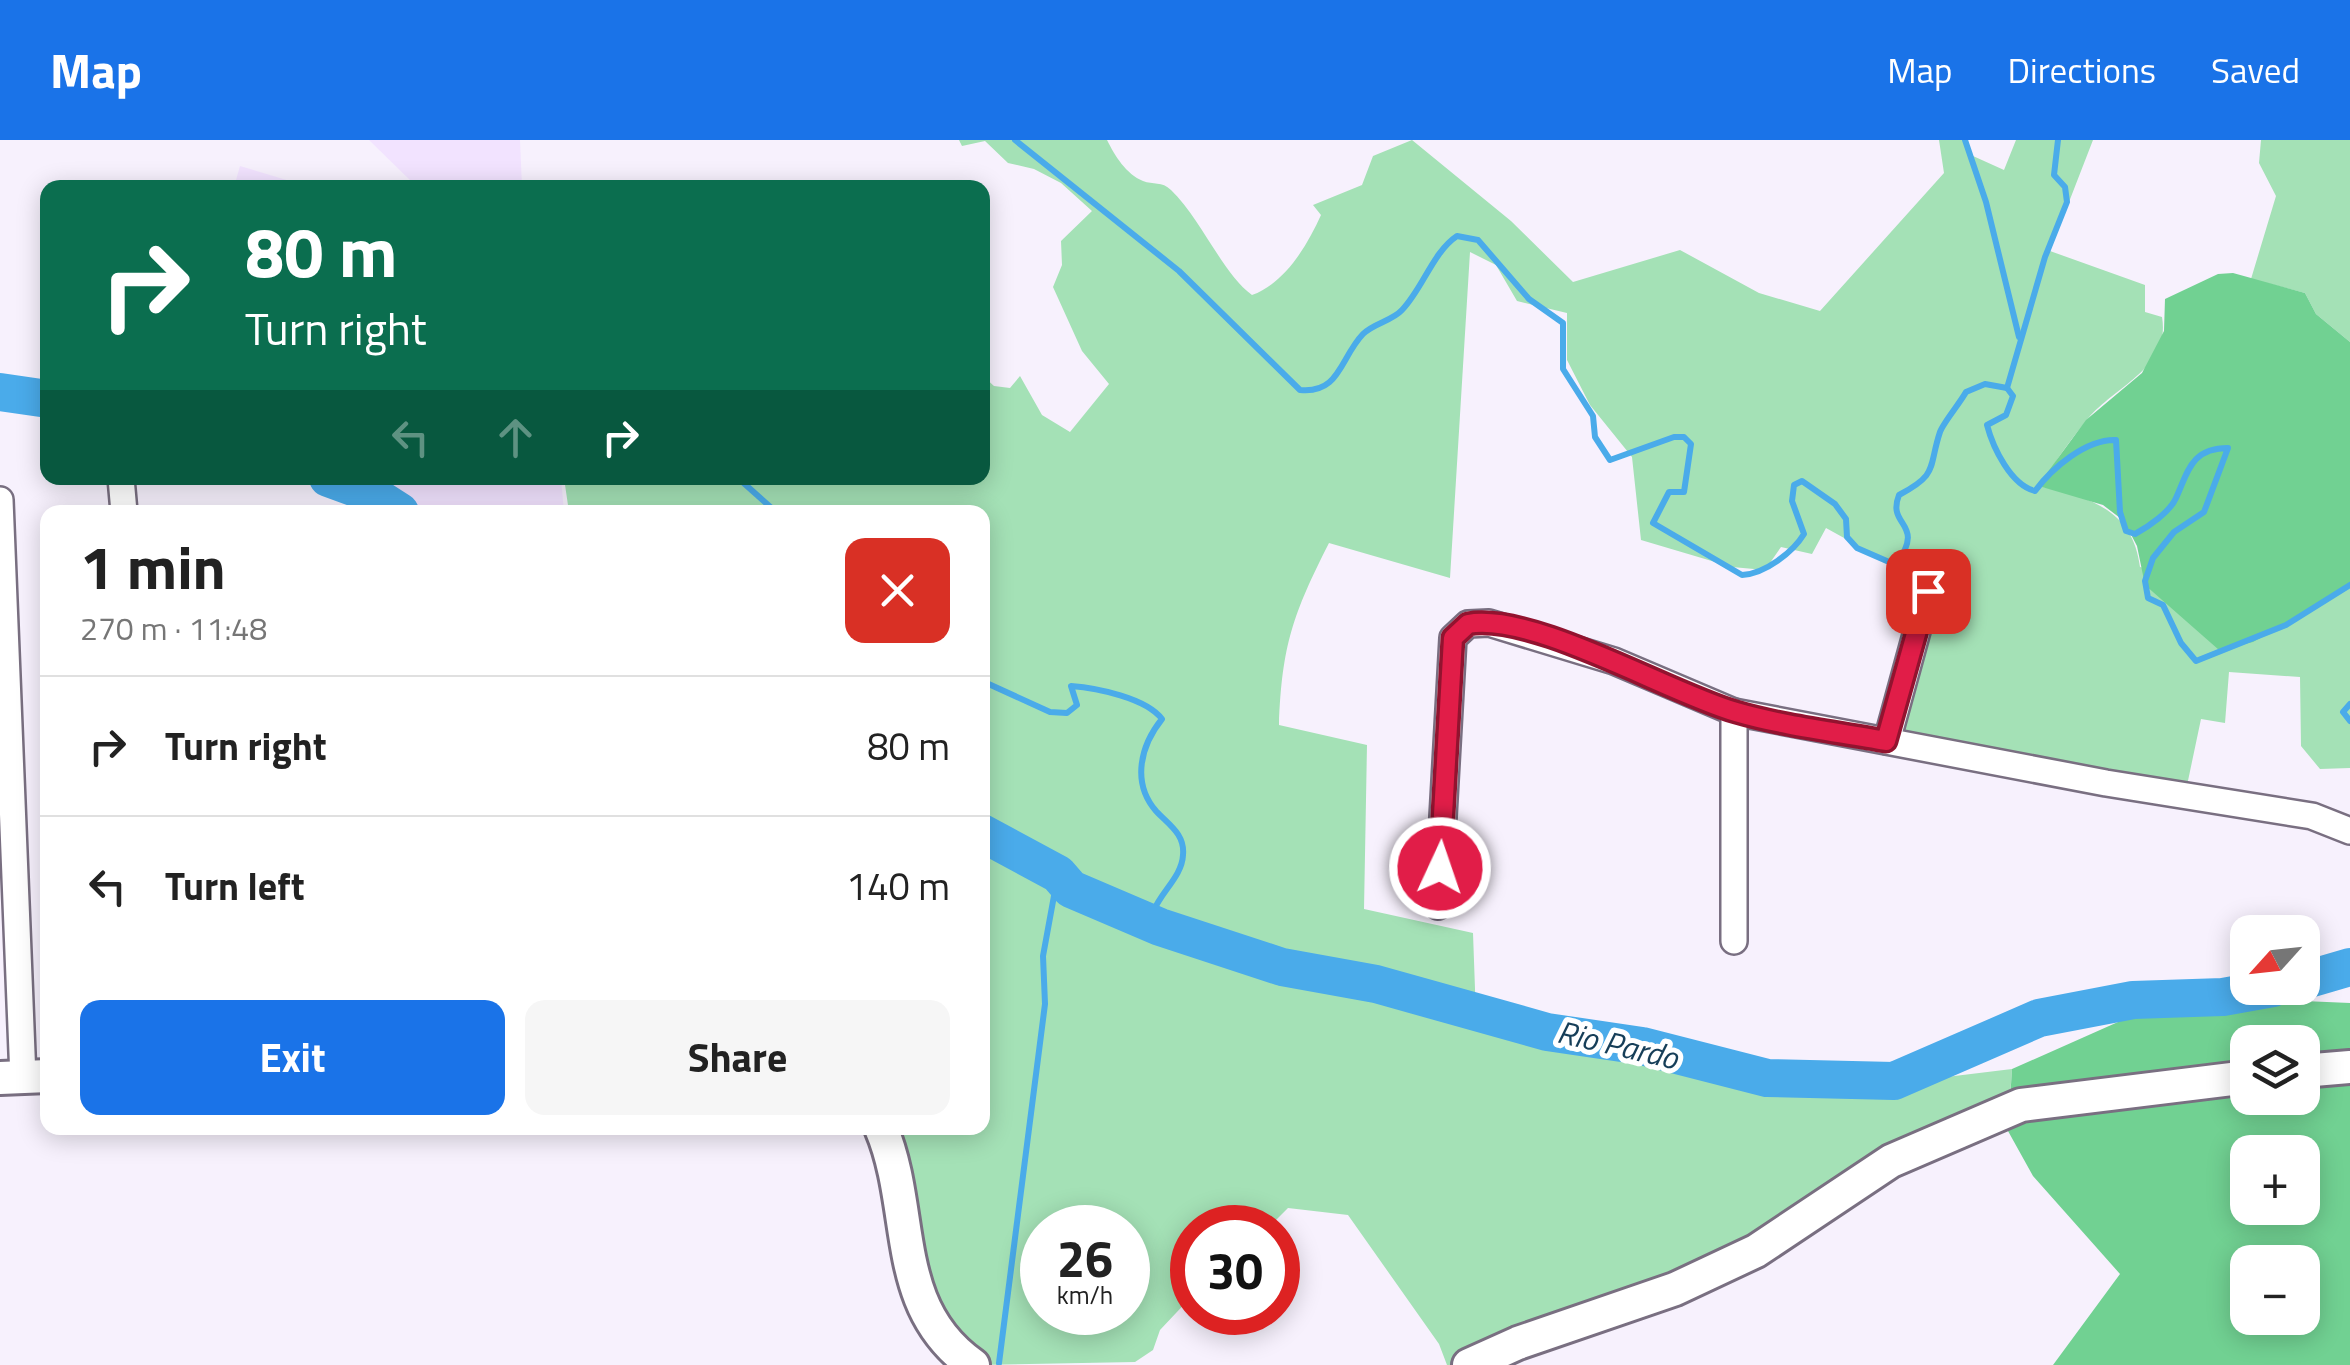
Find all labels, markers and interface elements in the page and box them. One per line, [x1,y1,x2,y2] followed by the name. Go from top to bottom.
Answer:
[50,34,142,107] text: Map
[1887,43,1953,97] text: Map
[2008,43,2156,97] text: Directions
[2211,43,2300,97] text: Saved
[245,198,398,304] text: 80 m
[80,220,210,350] icon: right
[245,294,427,362] text: Turn right
[383,410,438,465] icon: left
[488,410,543,465] icon: ahead
[593,410,648,465] icon: right
[80,521,226,612] text: 1 min
[845,538,950,643] button: close
[1886,549,1971,634] pin
[1901,564,1956,619] icon: arrive
[80,604,267,652] text: 270 m · 11:48
[165,717,327,775] text: Turn right
[867,717,950,775] text: 80 m
[80,719,135,774] icon: right
[1388,816,1492,920] position arrow
[165,857,305,915] text: Turn left
[846,857,950,915] text: 140 m
[80,859,135,914] icon: left
[2230,915,2320,1005] north arrow
[2230,915,2320,1335] map controls
[80,1000,505,1115] button: Exit
[525,1000,950,1115] button: Share
[1553,1007,1684,1081] water label: Rio Pardo
[2230,1025,2320,1115] button: layers
[2230,1135,2320,1225] button: +
[1170,1205,1300,1335] speed limit sign: 30
[1057,1220,1113,1296] text: 26
[2230,1245,2320,1335] button: −
[1057,1276,1113,1314] text: km/h

